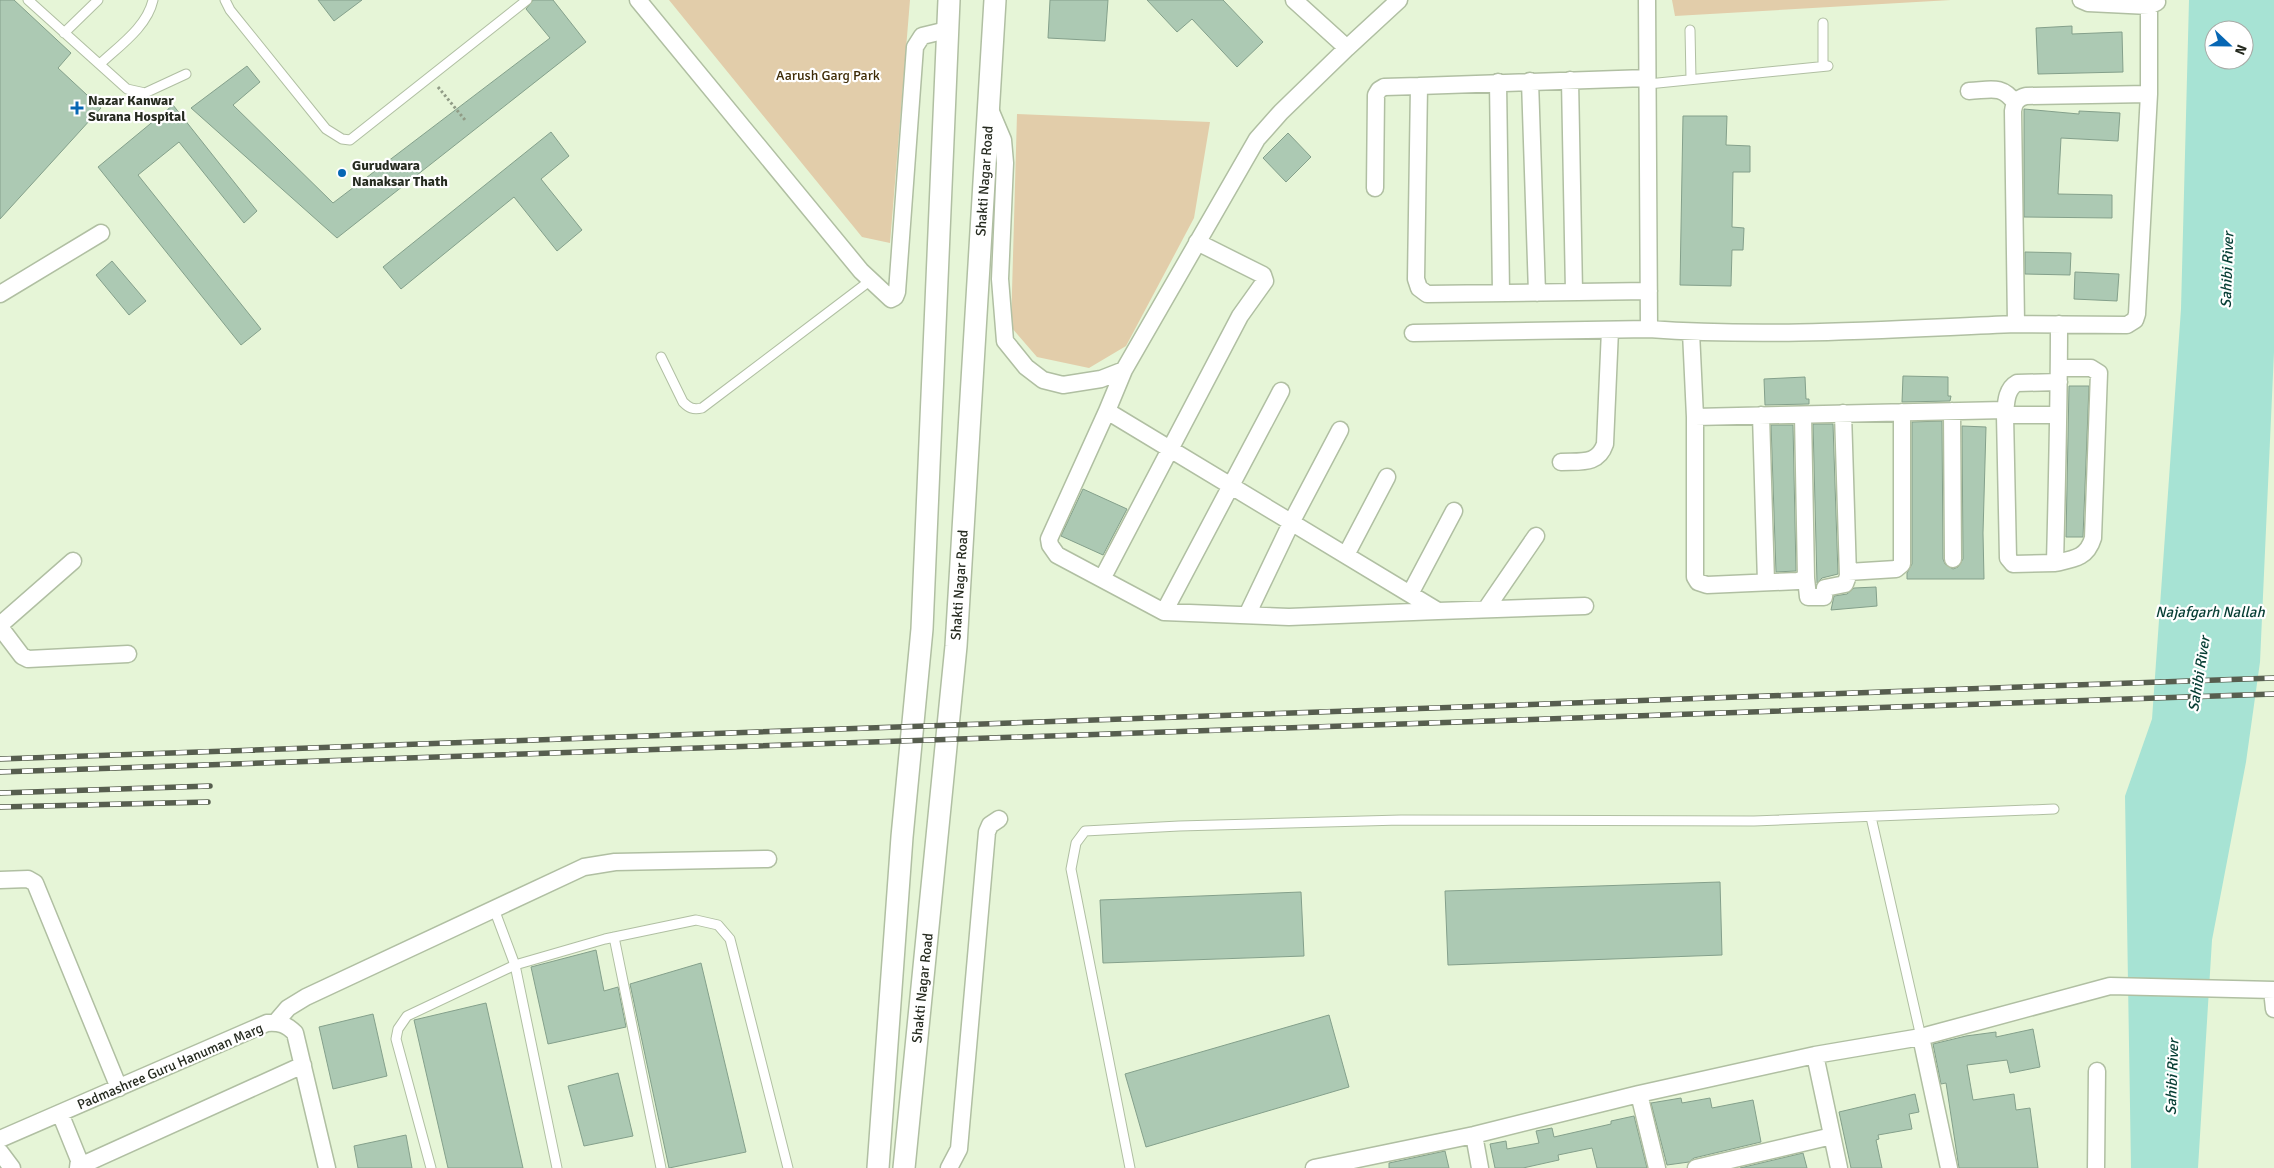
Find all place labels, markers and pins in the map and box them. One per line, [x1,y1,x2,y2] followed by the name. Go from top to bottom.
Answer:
[88,92,186,125] place label: Nazar Kanwar Surana Hospital
[70,101,84,115] marker: Nazar Kanwar Surana Hospital
[352,157,448,190] place label: Gurudwara Nanaksar Thath
[336,167,348,179] marker: Gurudwara Nanaksar Thath

